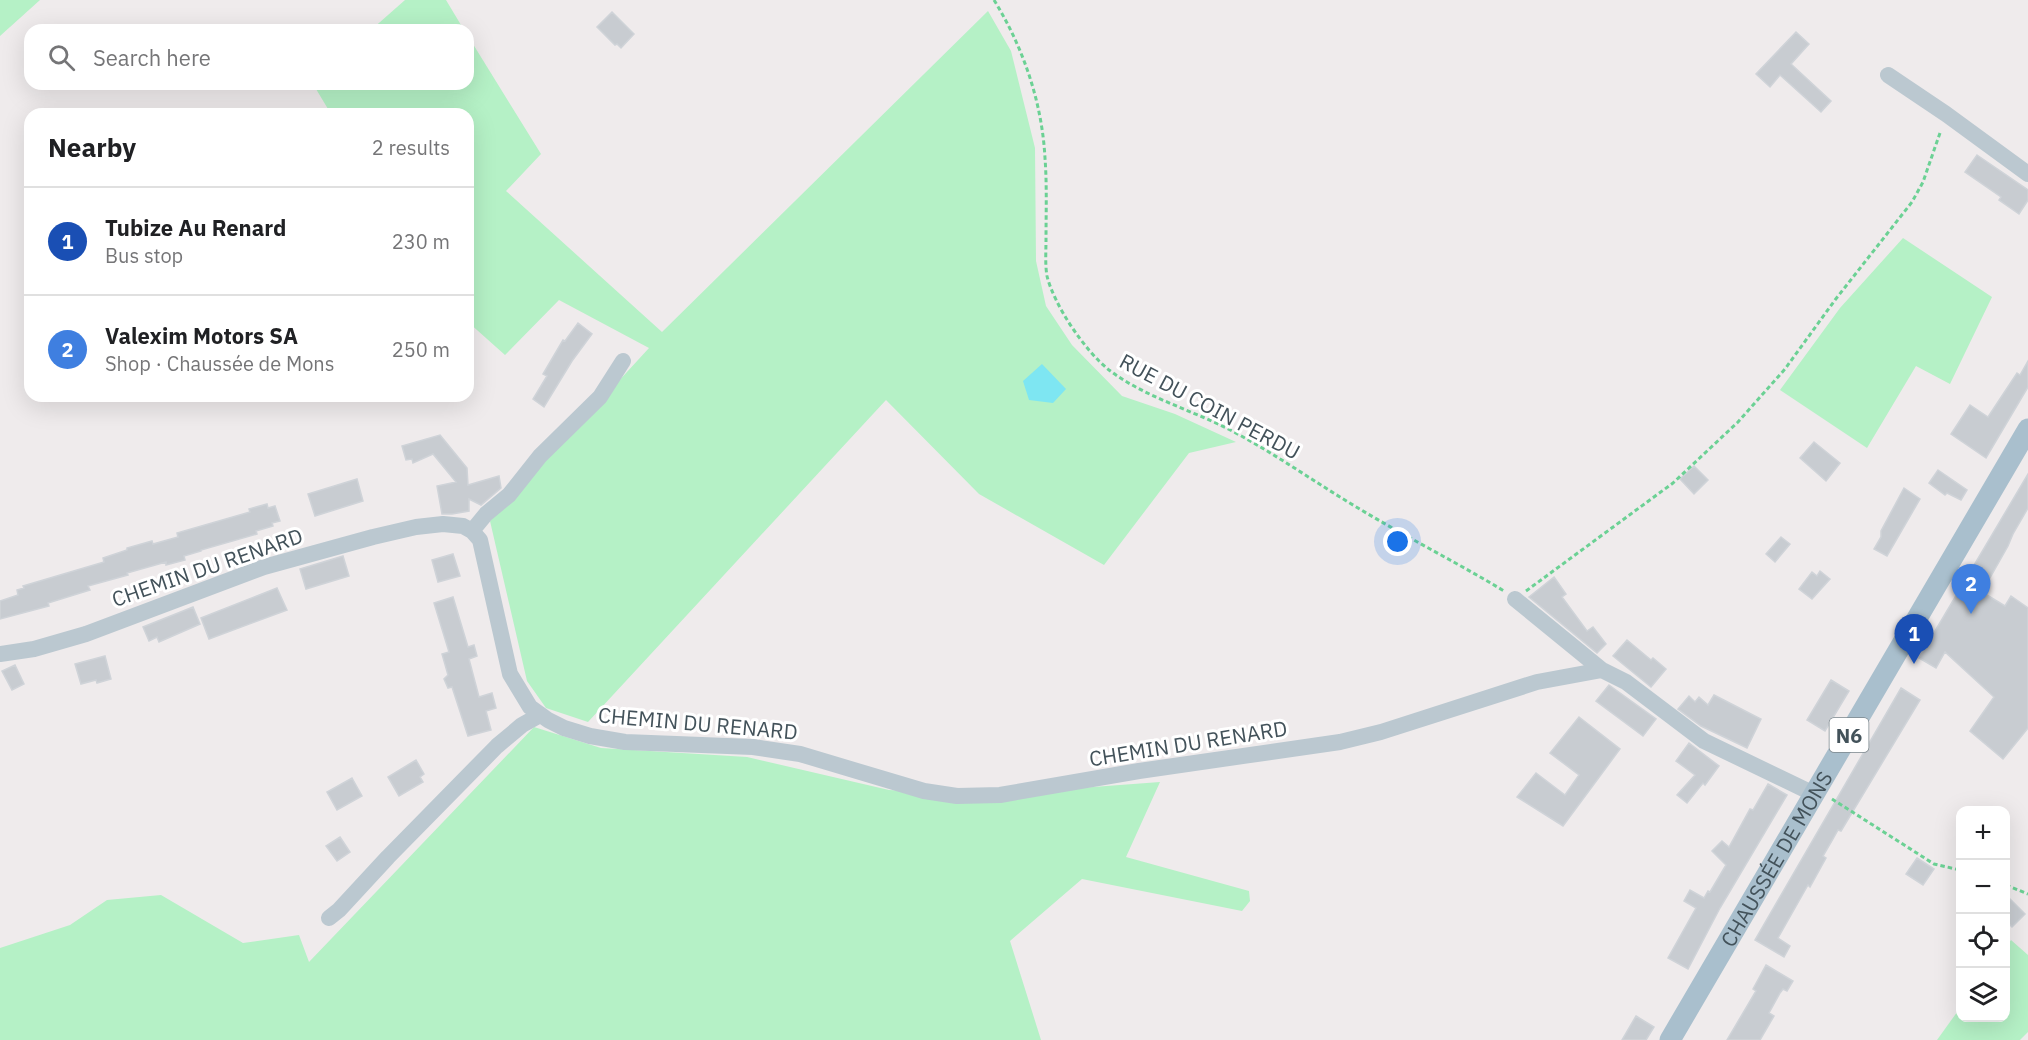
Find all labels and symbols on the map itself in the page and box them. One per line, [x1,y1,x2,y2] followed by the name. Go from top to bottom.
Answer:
[1115,347,1305,465] street label: RUE DU COIN PERDU
[108,521,306,613] street label: CHEMIN DU RENARD
[1383,527,1412,556] your location
[1952,564,1990,614] pin: 2
[1894,614,1934,664] pin: 1
[597,700,799,746] street label: CHEMIN DU RENARD
[1087,714,1289,772] street label: CHEMIN DU RENARD
[1830,718,1868,752] road number: N6
[1714,766,1839,952] street label: CHAUSSÉE DE MONS

